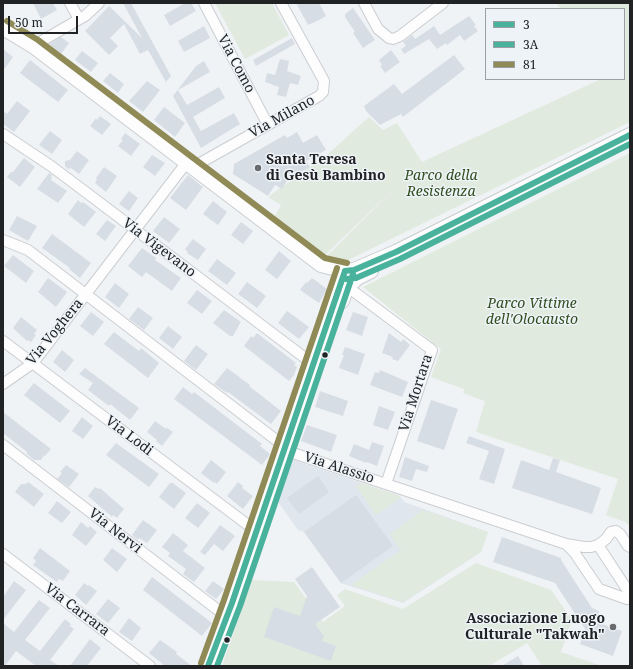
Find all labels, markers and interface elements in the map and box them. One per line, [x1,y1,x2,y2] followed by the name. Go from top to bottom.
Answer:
[10,8,80,34] scale bar
[485,8,625,80] legend
[15,14,43,31] text: 50 m
[523,16,530,33] text: 3
[214,32,258,96] street label: Via Como
[523,36,538,53] text: 3A
[523,56,536,73] text: 81
[246,92,318,142] street label: Via Milano
[266,152,386,184] place label: Santa Teresa di Gesù Bambino
[253,163,263,173] marker: Santa Teresa di Gesù Bambino
[404,168,478,200] park label: Parco della Resistenza
[119,215,199,281] street label: Via Vigevano
[23,296,87,368] street label: Via Voghera
[486,296,578,328] park label: Parco Vittime dell'Olocausto
[320,350,330,360] unlabelled marker
[396,352,436,434] street label: Via Mortara
[102,413,156,459] street label: Via Lodi
[302,449,376,487] street label: Via Alassio
[85,505,145,557] street label: Via Nervi
[41,580,113,640] street label: Via Carrara
[465,611,605,644] place label: Associazione Luogo Culturale "Takwah"
[608,622,618,632] marker: Associazione Luogo Culturale "Takwah"
[222,635,232,645] unlabelled marker

